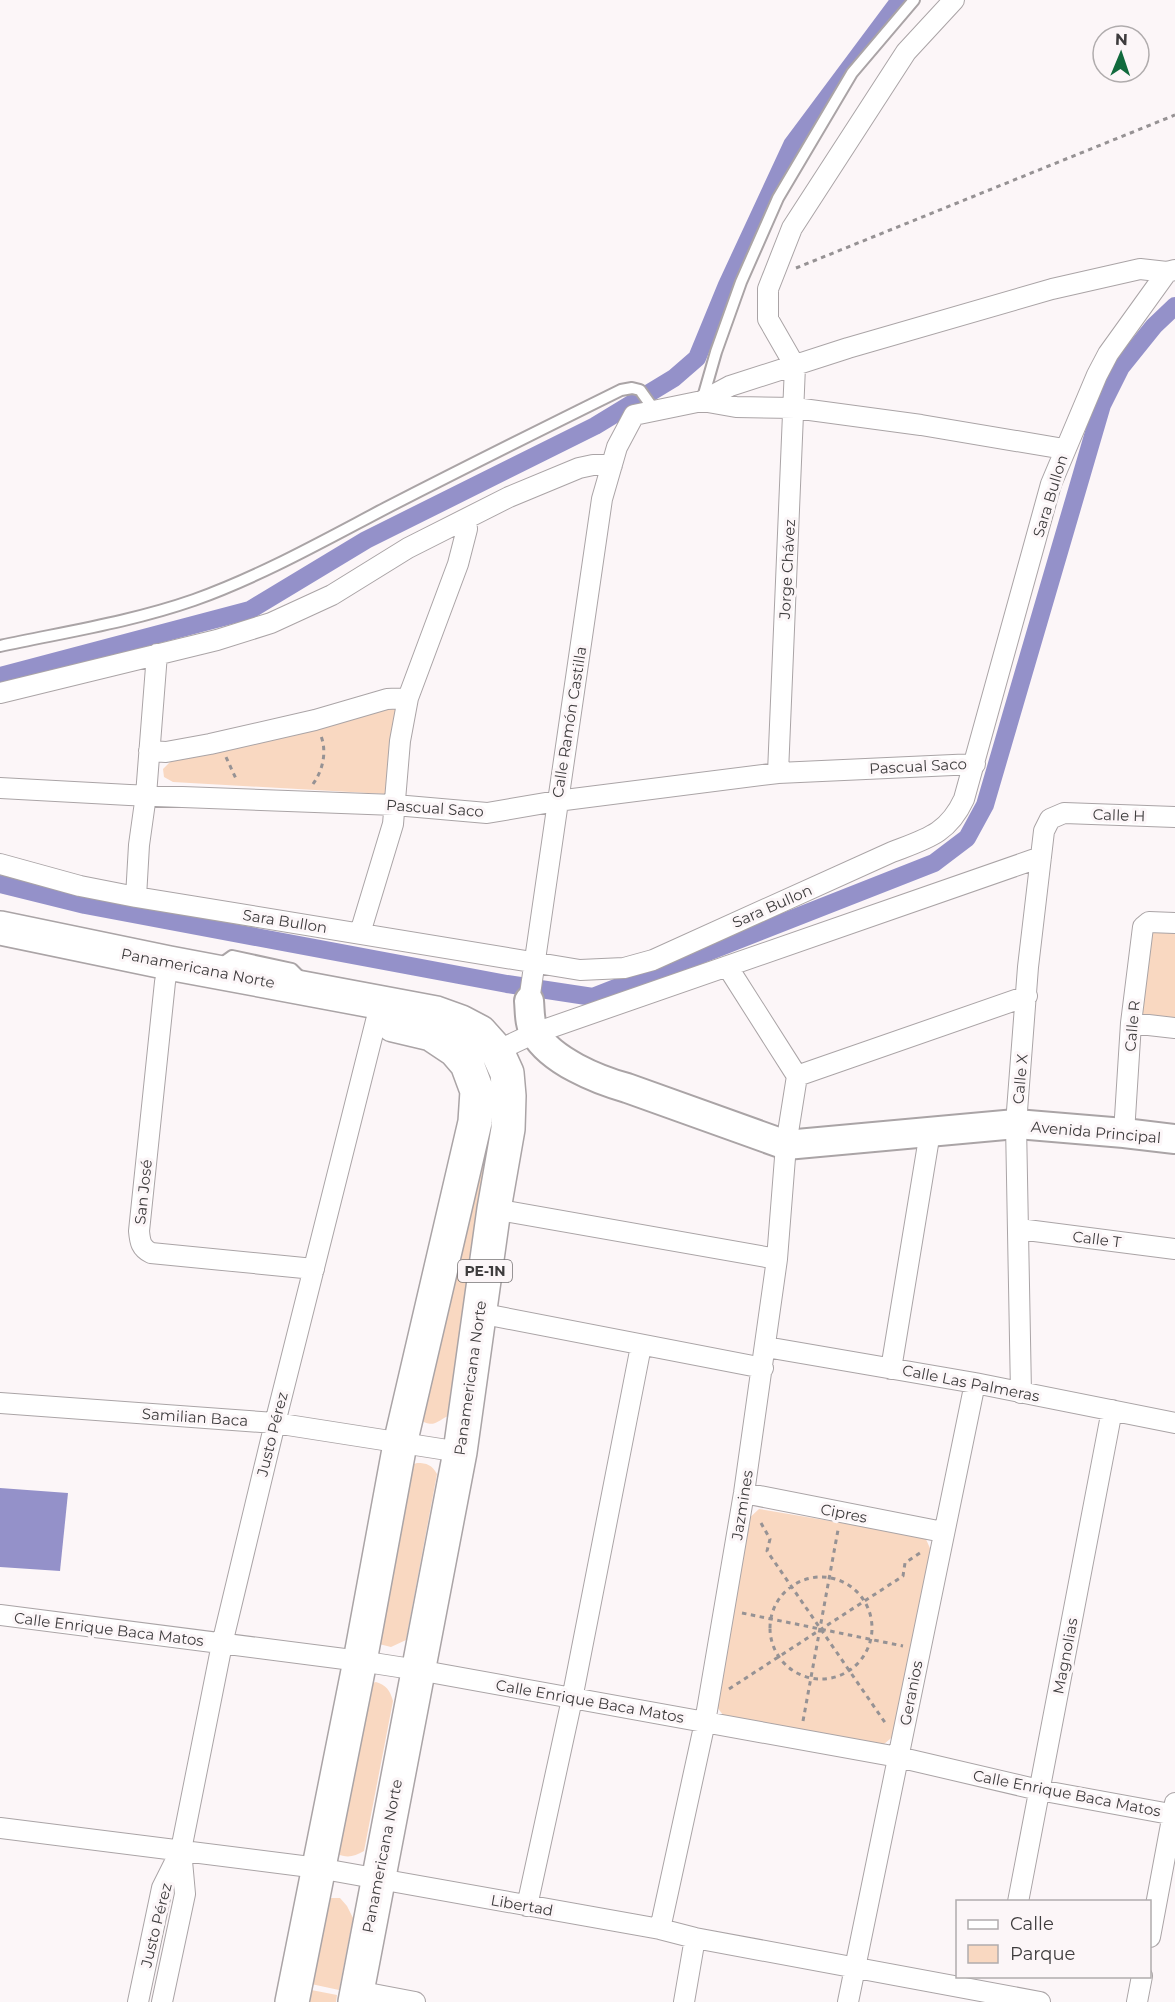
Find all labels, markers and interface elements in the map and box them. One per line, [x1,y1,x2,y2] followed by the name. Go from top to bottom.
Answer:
[1091,24,1151,84] north arrow
[1115,30,1128,49] text: N
[1028,452,1072,540] street label: Sara Bullon
[775,518,799,620] street label: Jorge Chávez
[548,645,590,799] street label: Calle Ramón Castilla
[869,754,967,778] street label: Pascual Saco
[386,795,484,821] street label: Pascual Saco
[1092,805,1146,825] street label: Calle H
[729,880,815,932] street label: Sara Bullon
[241,905,329,937] street label: Sara Bullon
[120,944,276,992] street label: Panamericana Norte
[1120,999,1144,1052] street label: Calle R
[1008,1053,1032,1105] street label: Calle X
[1030,1117,1162,1147] street label: Avenida Principal
[130,1158,156,1226] street label: San José
[1072,1227,1123,1251] street label: Calle T
[458,1260,512,1282] road number: PE-1N
[450,1299,490,1457] street label: Panamericana Norte
[901,1360,1041,1406] street label: Calle Las Palmeras
[252,1390,292,1479] street label: Justo Pérez
[141,1404,249,1430] street label: Samilian Baca
[727,1469,757,1542] street label: Jazmines
[819,1499,869,1527] street label: Cipres
[13,1608,205,1650] street label: Calle Enrique Baca Matos
[1048,1616,1082,1696] street label: Magnolias
[895,1659,927,1727] street label: Geranios
[494,1675,686,1727] street label: Calle Enrique Baca Matos
[972,1765,1162,1821] street label: Calle Enrique Baca Matos
[358,1778,406,1934] street label: Panamericana Norte
[136,1881,176,1970] street label: Justo Pérez
[489,1890,555,1920] street label: Libertad
[956,1900,1151,1978] legend
[1010,1913,1054,1935] text: Calle
[1010,1943,1076,1965] text: Parque

